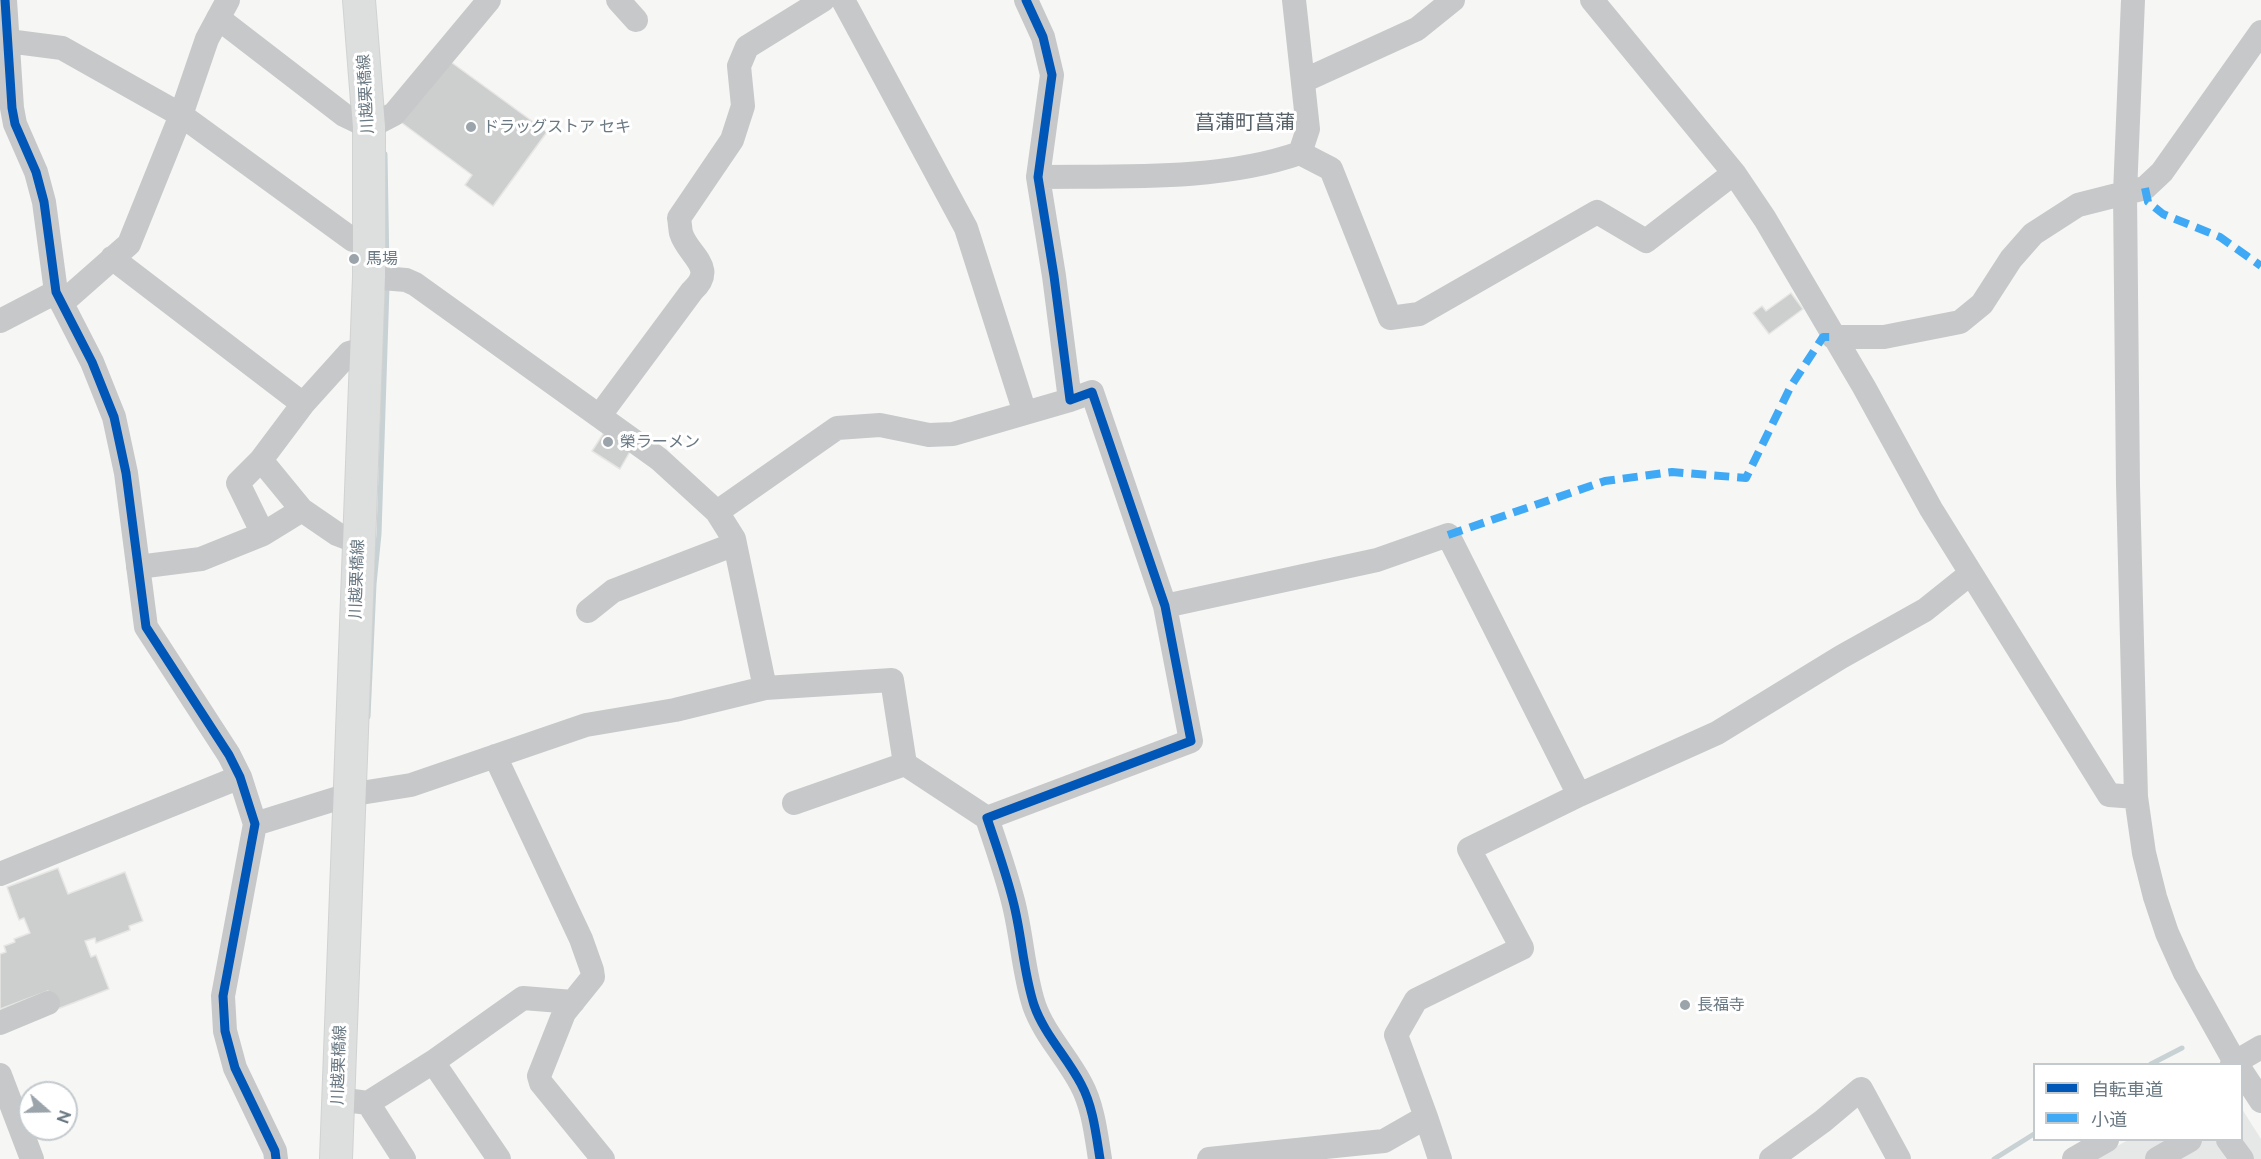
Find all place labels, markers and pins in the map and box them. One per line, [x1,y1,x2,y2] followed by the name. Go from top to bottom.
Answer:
[483,117,631,137] place label: ドラッグストア セキ
[464,120,478,134] marker: ドラッグストア セキ
[366,249,398,269] place label: 馬場
[347,252,361,266] marker: 馬場
[620,432,700,452] place label: 榮ラーメン
[601,435,615,449] marker: 榮ラーメン
[1697,995,1745,1015] place label: 長福寺
[1678,998,1692,1012] marker: 長福寺

